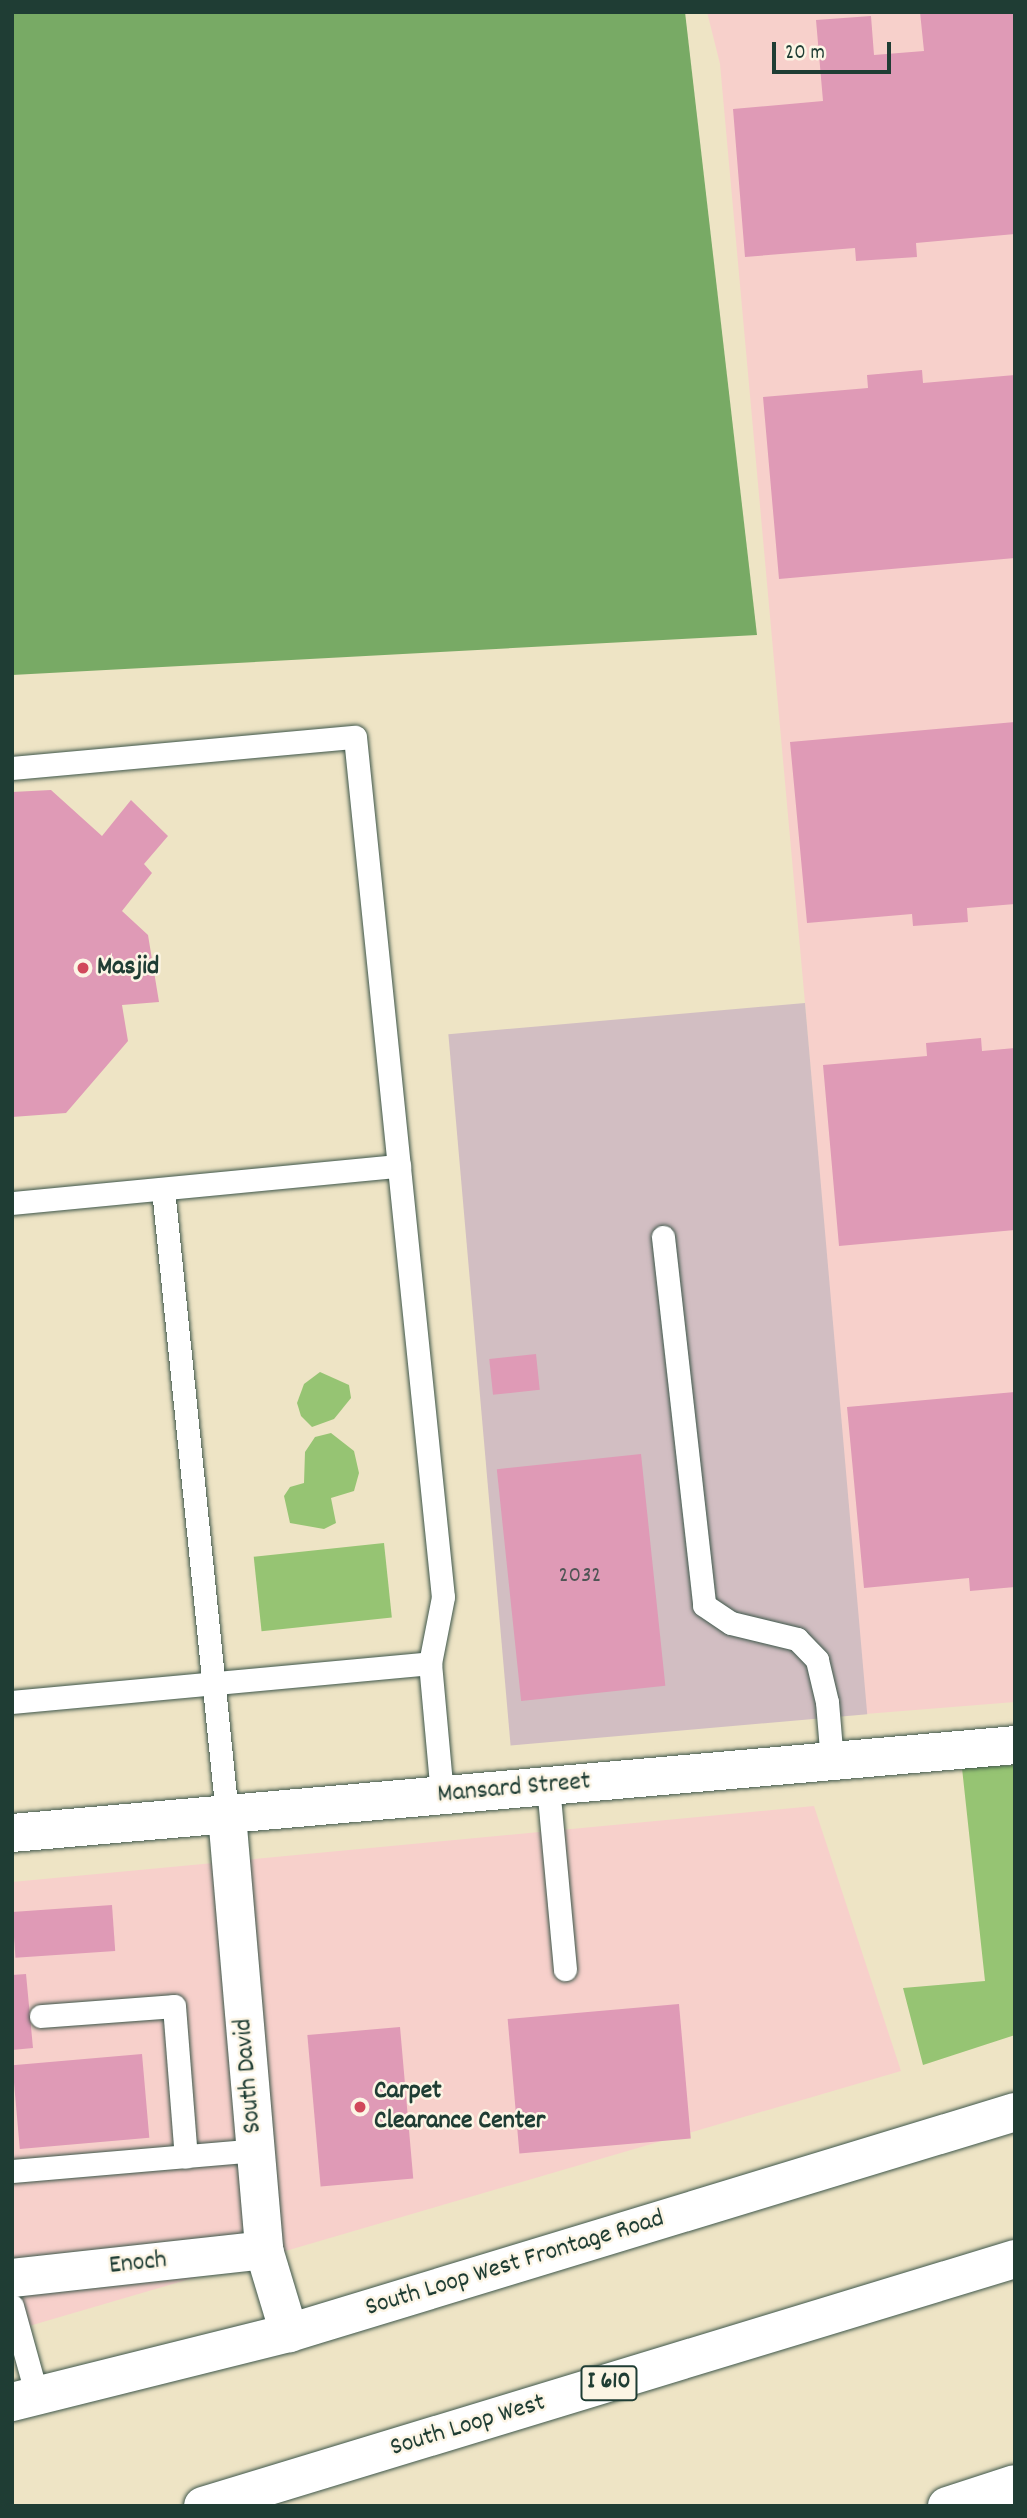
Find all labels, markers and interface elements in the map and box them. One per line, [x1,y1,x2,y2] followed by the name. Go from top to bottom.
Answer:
[775,28,894,72] scale bar
[785,39,825,69] text: 20 m
[97,952,159,984] place label: Masjid
[75,960,91,976] marker: Masjid
[559,1563,601,1591] house number: 2032
[436,1767,592,1811] street label: Mansard Street
[228,2017,270,2135] street label: South David
[374,2076,545,2138] place label: Carpet Clearance Center
[352,2099,368,2115] marker: Carpet Clearance Center
[362,2204,668,2324] street label: South Loop West Frontage Road
[108,2245,168,2283] street label: Enoch
[579,2362,639,2404] road number: I 610
[387,2388,549,2464] street label: South Loop West

